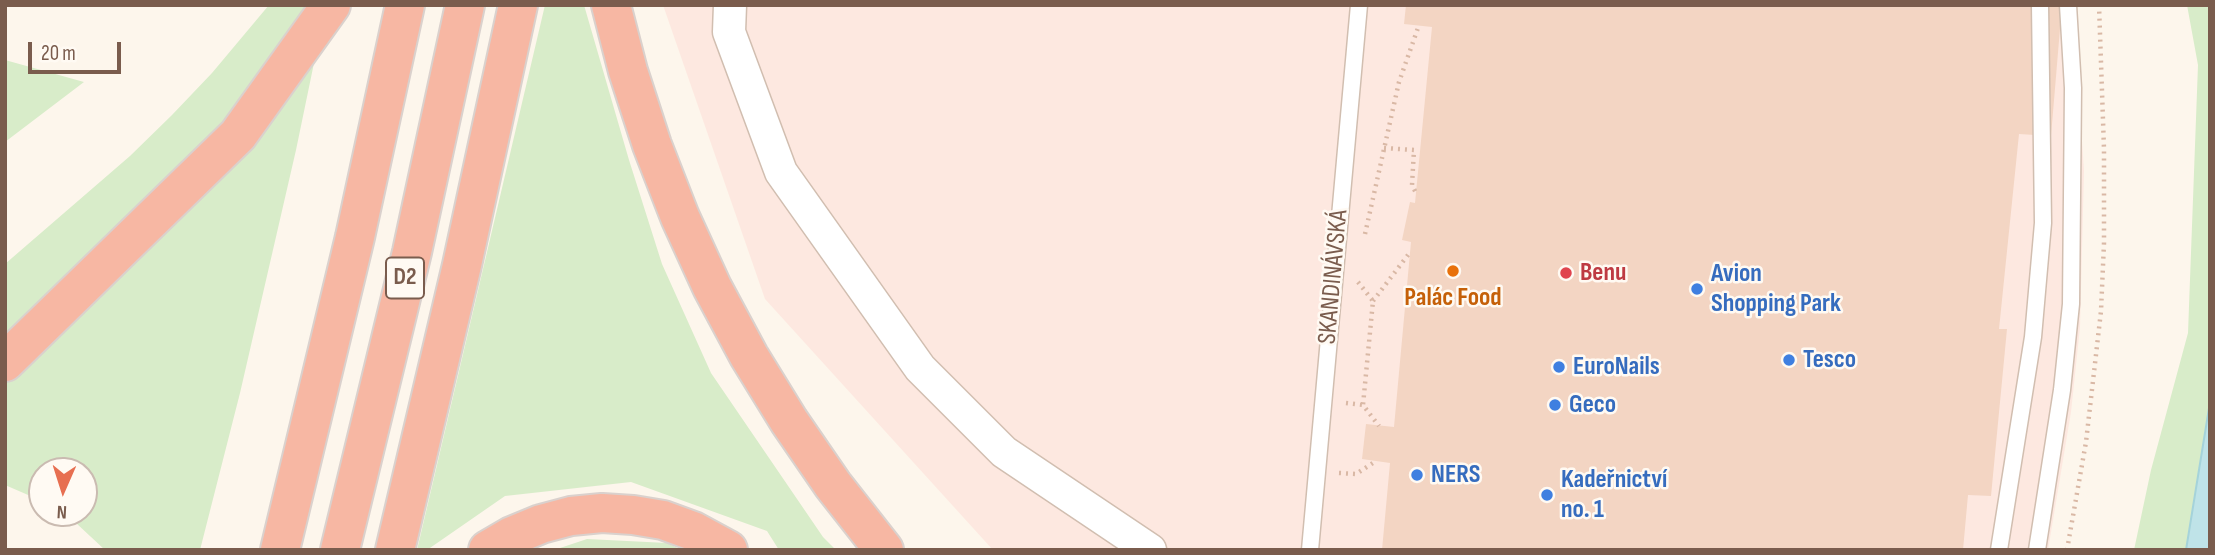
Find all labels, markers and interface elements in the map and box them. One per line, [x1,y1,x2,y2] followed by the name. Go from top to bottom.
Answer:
[32,28,124,72] scale bar
[41,41,76,66] text: 20 m
[1313,208,1355,346] street label: SKANDINÁVSKÁ
[1580,257,1626,289] place label: Benu
[386,258,424,298] road number: D2
[1711,258,1841,320] place label: Avion Shopping Park
[1445,263,1461,279] marker: Palác Food
[1558,265,1574,281] marker: Benu
[1689,281,1705,297] marker: Avion Shopping Park
[1404,282,1502,314] place label: Palác Food
[1803,344,1856,376] place label: Tesco
[1573,351,1660,383] place label: EuroNails
[1781,352,1797,368] marker: Tesco
[1551,359,1567,375] marker: EuroNails
[1569,389,1616,421] place label: Geco
[1547,397,1563,413] marker: Geco
[28,457,98,527] north arrow
[1431,459,1481,491] place label: NERS
[1561,464,1667,526] place label: Kadeřnictví no. 1
[1409,467,1425,483] marker: NERS
[1539,487,1555,503] marker: Kadeřnictví no. 1
[56,500,68,523] text: N

